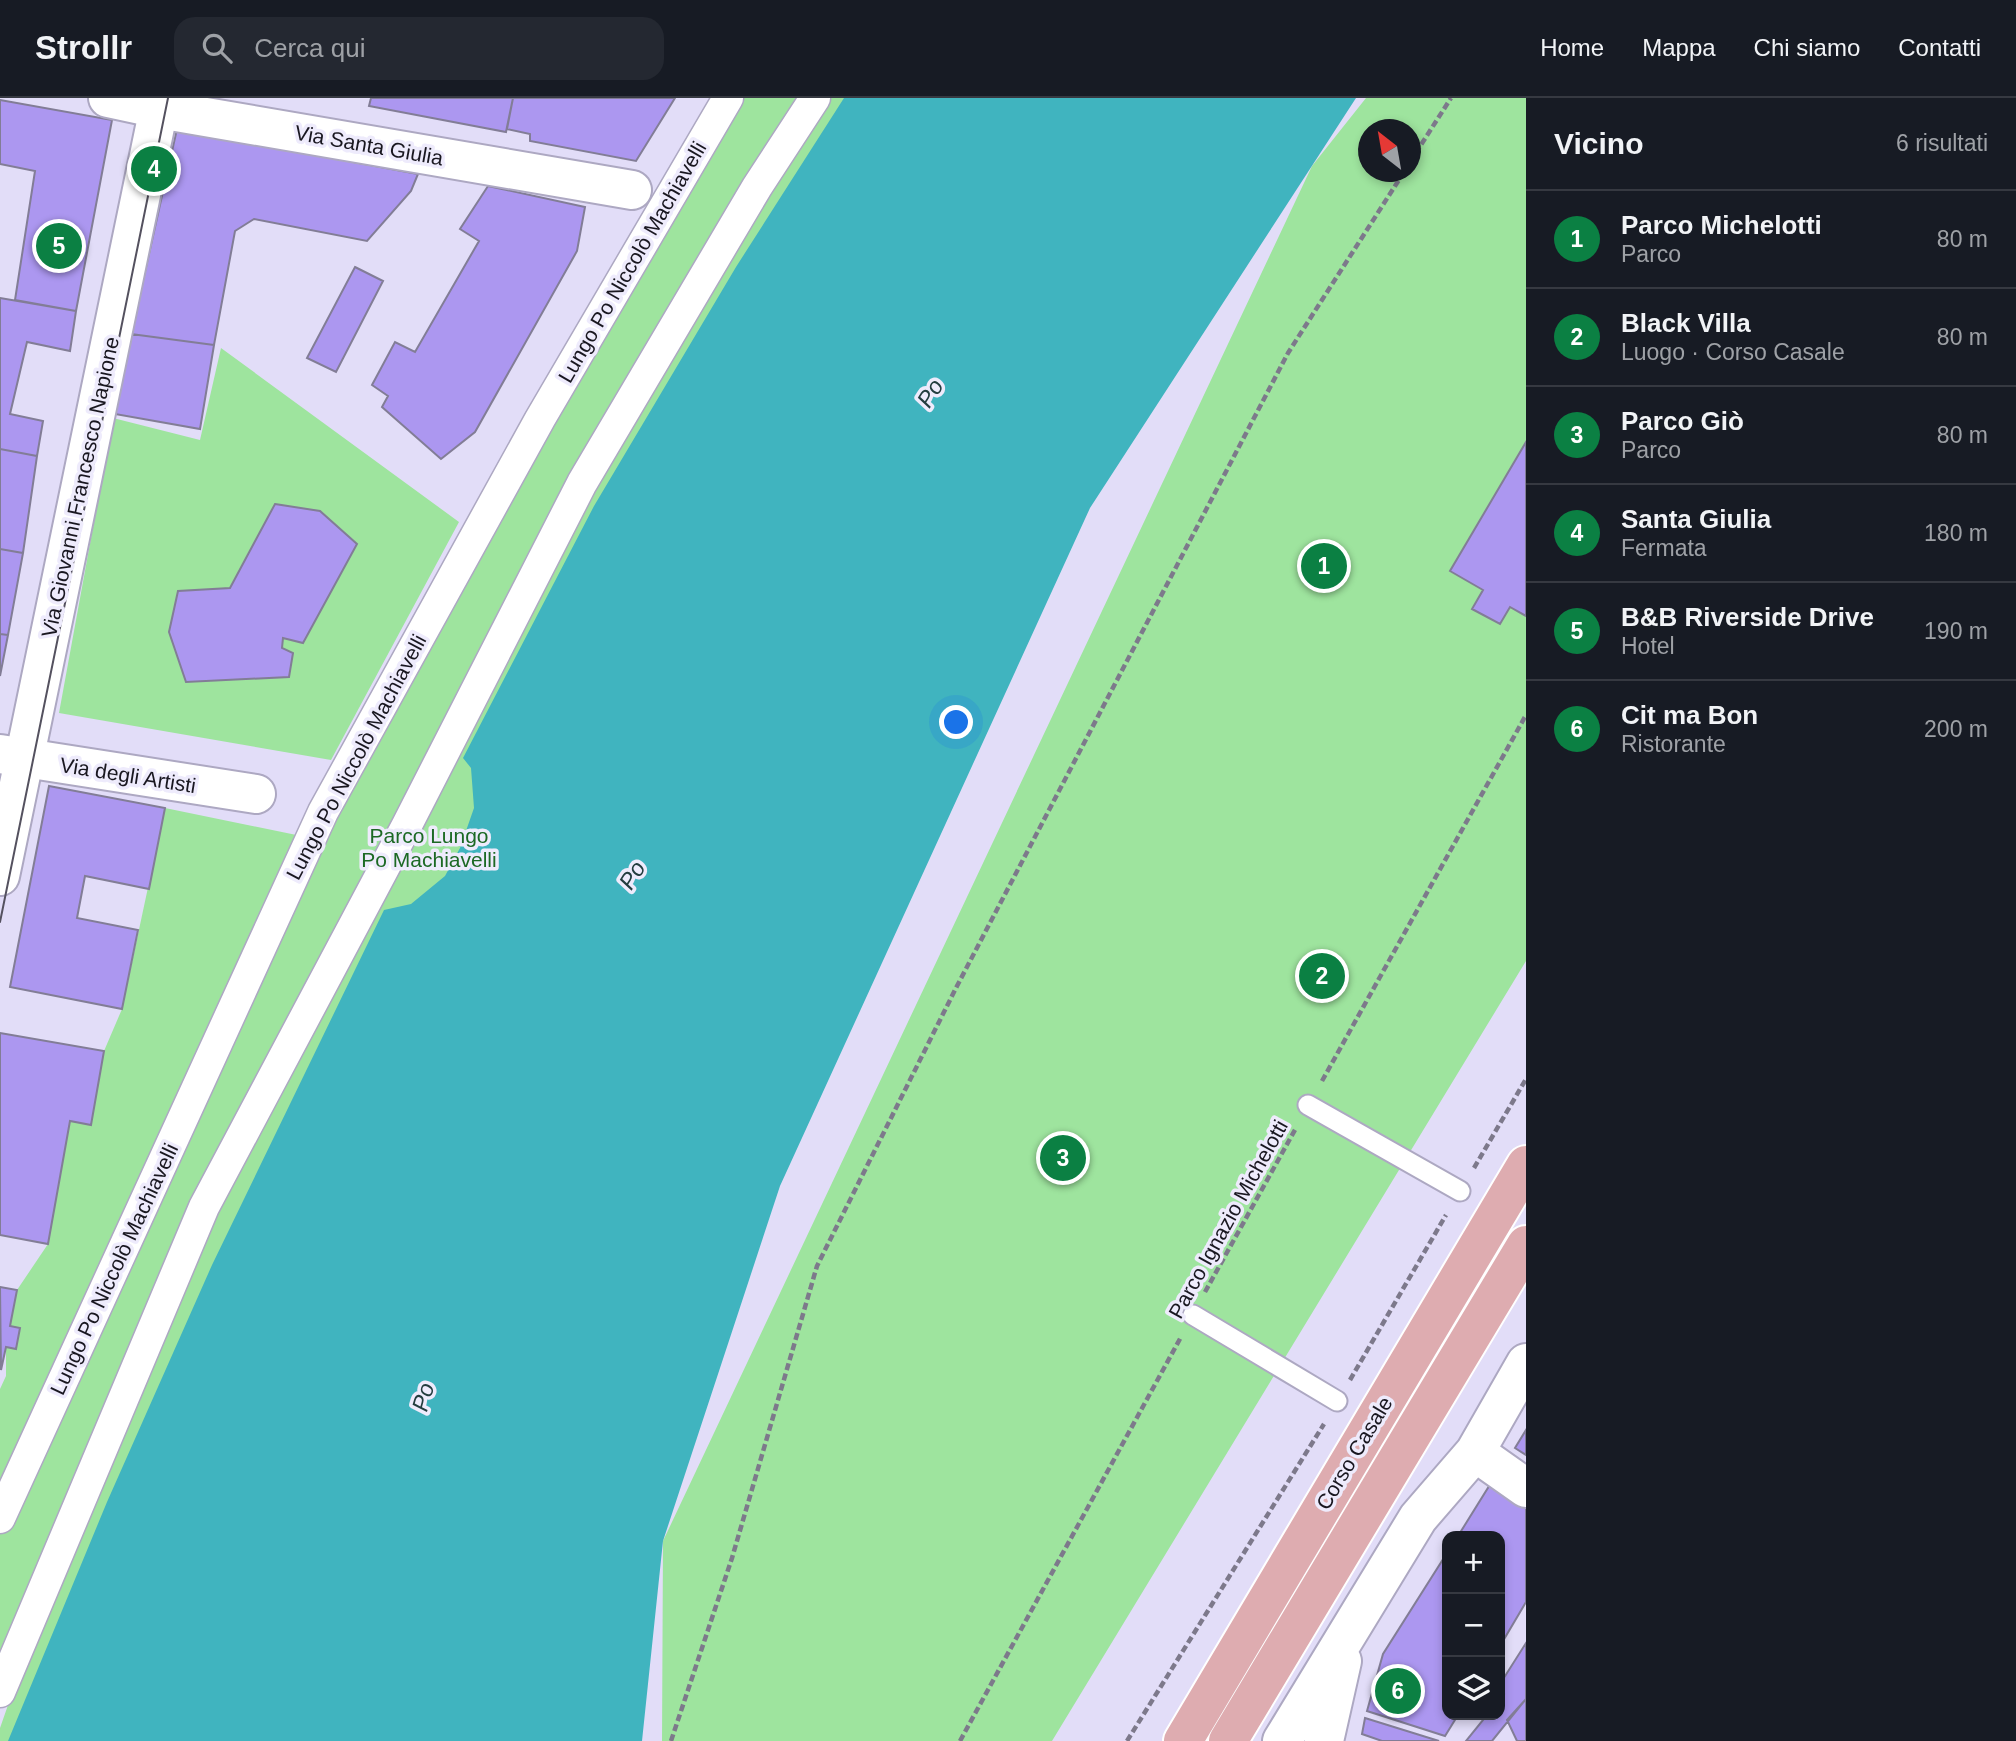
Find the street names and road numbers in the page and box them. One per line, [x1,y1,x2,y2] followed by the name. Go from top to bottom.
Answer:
[293,121,445,169] street label: Via Santa Giulia
[553,137,711,387] street label: Lungo Po Niccolò Machiavelli
[37,335,123,639] street label: Via Giovanni Francesco Napione
[281,630,431,884] street label: Lungo Po Niccolò Machiavelli
[58,753,198,797] street label: Via degli Artisti
[1164,1116,1292,1322] street label: Parco Ignazio Michelotti
[46,1140,182,1398] street label: Lungo Po Niccolò Machiavelli
[1311,1393,1397,1513] street label: Corso Casale

